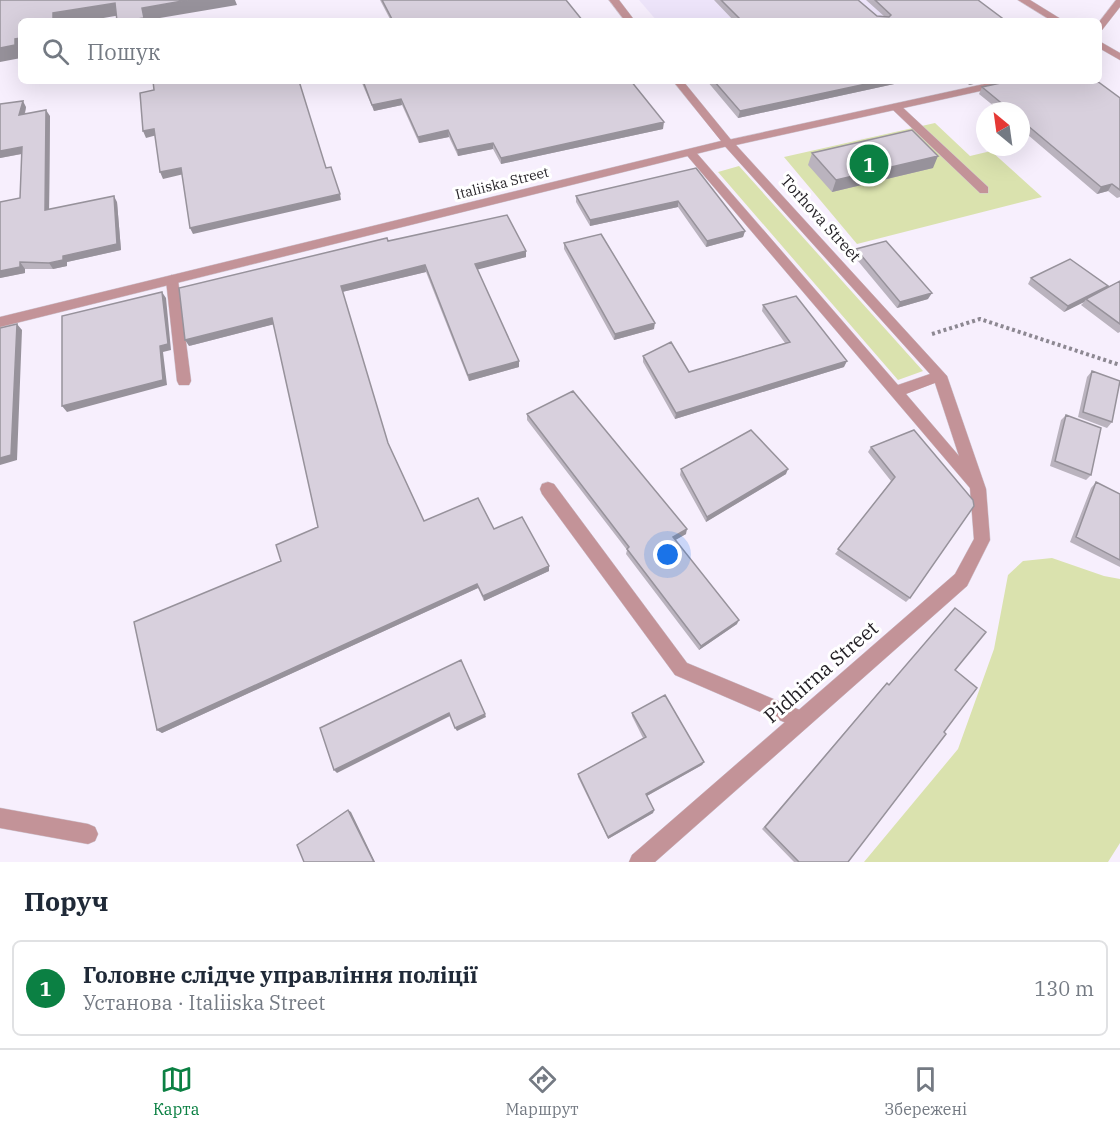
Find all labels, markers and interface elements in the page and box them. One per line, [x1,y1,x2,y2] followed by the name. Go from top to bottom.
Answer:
[18,18,1102,84] search box
[39,35,72,68] icon: search
[87,37,160,66] text: Пошук
[976,102,1030,156] north arrow
[850,142,888,186] pin: 1
[453,163,551,203] street label: Italiiska Street
[777,170,866,266] street label: Torhova Street
[653,540,682,569] your location
[758,614,884,729] street label: Pidhirna Street
[24,884,108,918] text: Поруч
[83,960,477,989] text: Головне слідче управління поліції
[40,975,52,1002] text: 1
[1034,975,1094,1002] text: 130 m
[83,989,325,1016] text: Установа · Italiiska Street
[153,1063,199,1119] tab: Карта
[505,1063,579,1119] tab: Маршрут
[885,1063,967,1119] tab: Збережені

